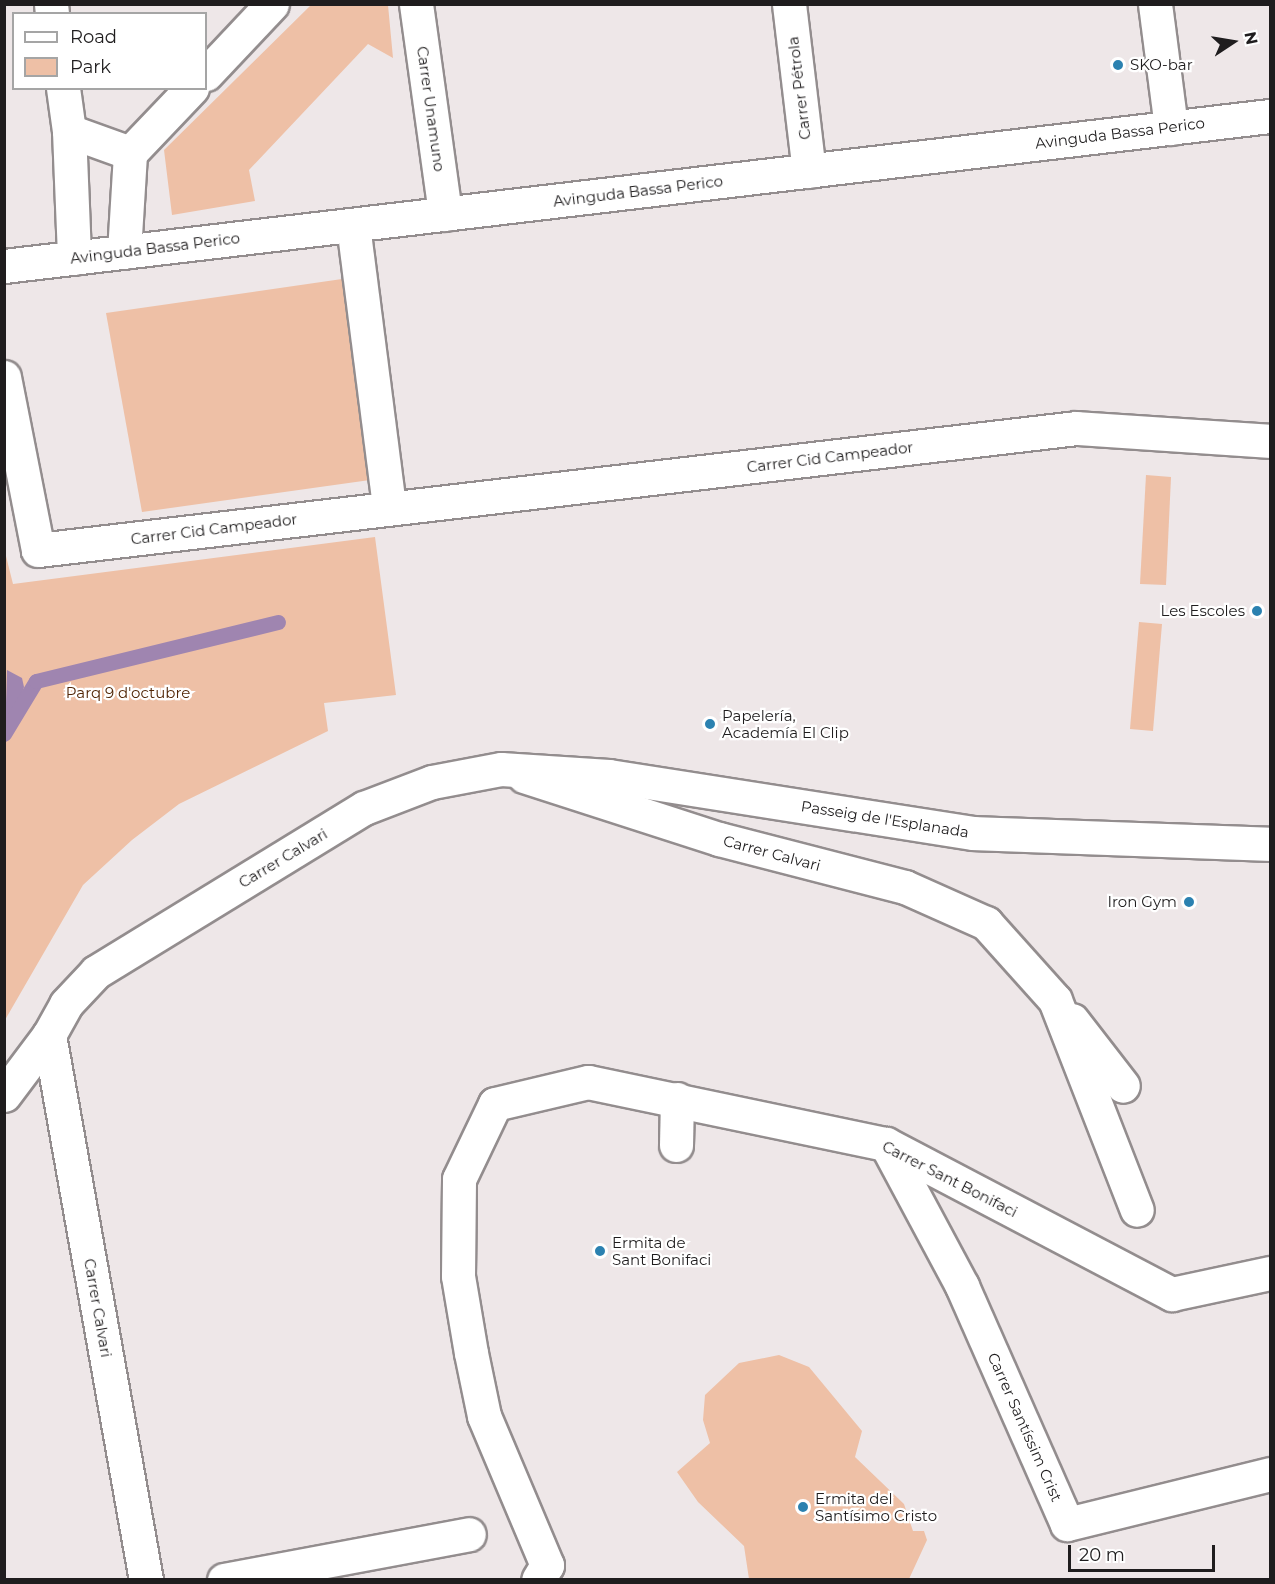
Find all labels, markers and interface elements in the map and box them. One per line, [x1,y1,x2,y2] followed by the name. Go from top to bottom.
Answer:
[12,12,207,90] legend
[1203,12,1263,72] north arrow
[70,26,117,48] text: Road
[1240,30,1262,46] text: N
[784,35,814,141] street label: Carrer Pétrola
[413,45,449,173] street label: Carrer Unamuno
[70,56,111,78] text: Park
[1130,56,1193,74] place label: SKO-bar
[1111,58,1125,72] marker: SKO-bar
[1034,114,1206,152] street label: Avinguda Bassa Perico
[552,172,724,210] street label: Avinguda Bassa Perico
[69,229,241,267] street label: Avinguda Bassa Perico
[746,438,914,476] street label: Carrer Cid Campeador
[130,510,298,548] street label: Carrer Cid Campeador
[1161,602,1245,620] place label: Les Escoles
[1250,604,1264,618] marker: Les Escoles
[66,684,190,702] park label: Parq 9 d'octubre
[722,706,849,741] place label: Papelería, Academía El Clip
[703,717,717,731] marker: Papelería, Academía El Clip
[800,797,970,841] street label: Passeig de l'Esplanada
[235,825,331,891] street label: Carrer Calvari
[721,831,823,875] street label: Carrer Calvari
[1108,893,1177,911] place label: Iron Gym
[1182,895,1196,909] marker: Iron Gym
[879,1137,1021,1221] street label: Carrer Sant Bonifaci
[612,1233,711,1268] place label: Ermita de Sant Bonifaci
[593,1244,607,1258] marker: Ermita de Sant Bonifaci
[80,1257,116,1359] street label: Carrer Calvari
[984,1350,1066,1504] street label: Carrer Santíssim Crist
[815,1489,937,1524] place label: Ermita del Santísimo Cristo
[796,1500,810,1514] marker: Ermita del Santísimo Cristo
[1071,1533,1218,1571] scale bar
[1079,1544,1125,1566] text: 20 m

